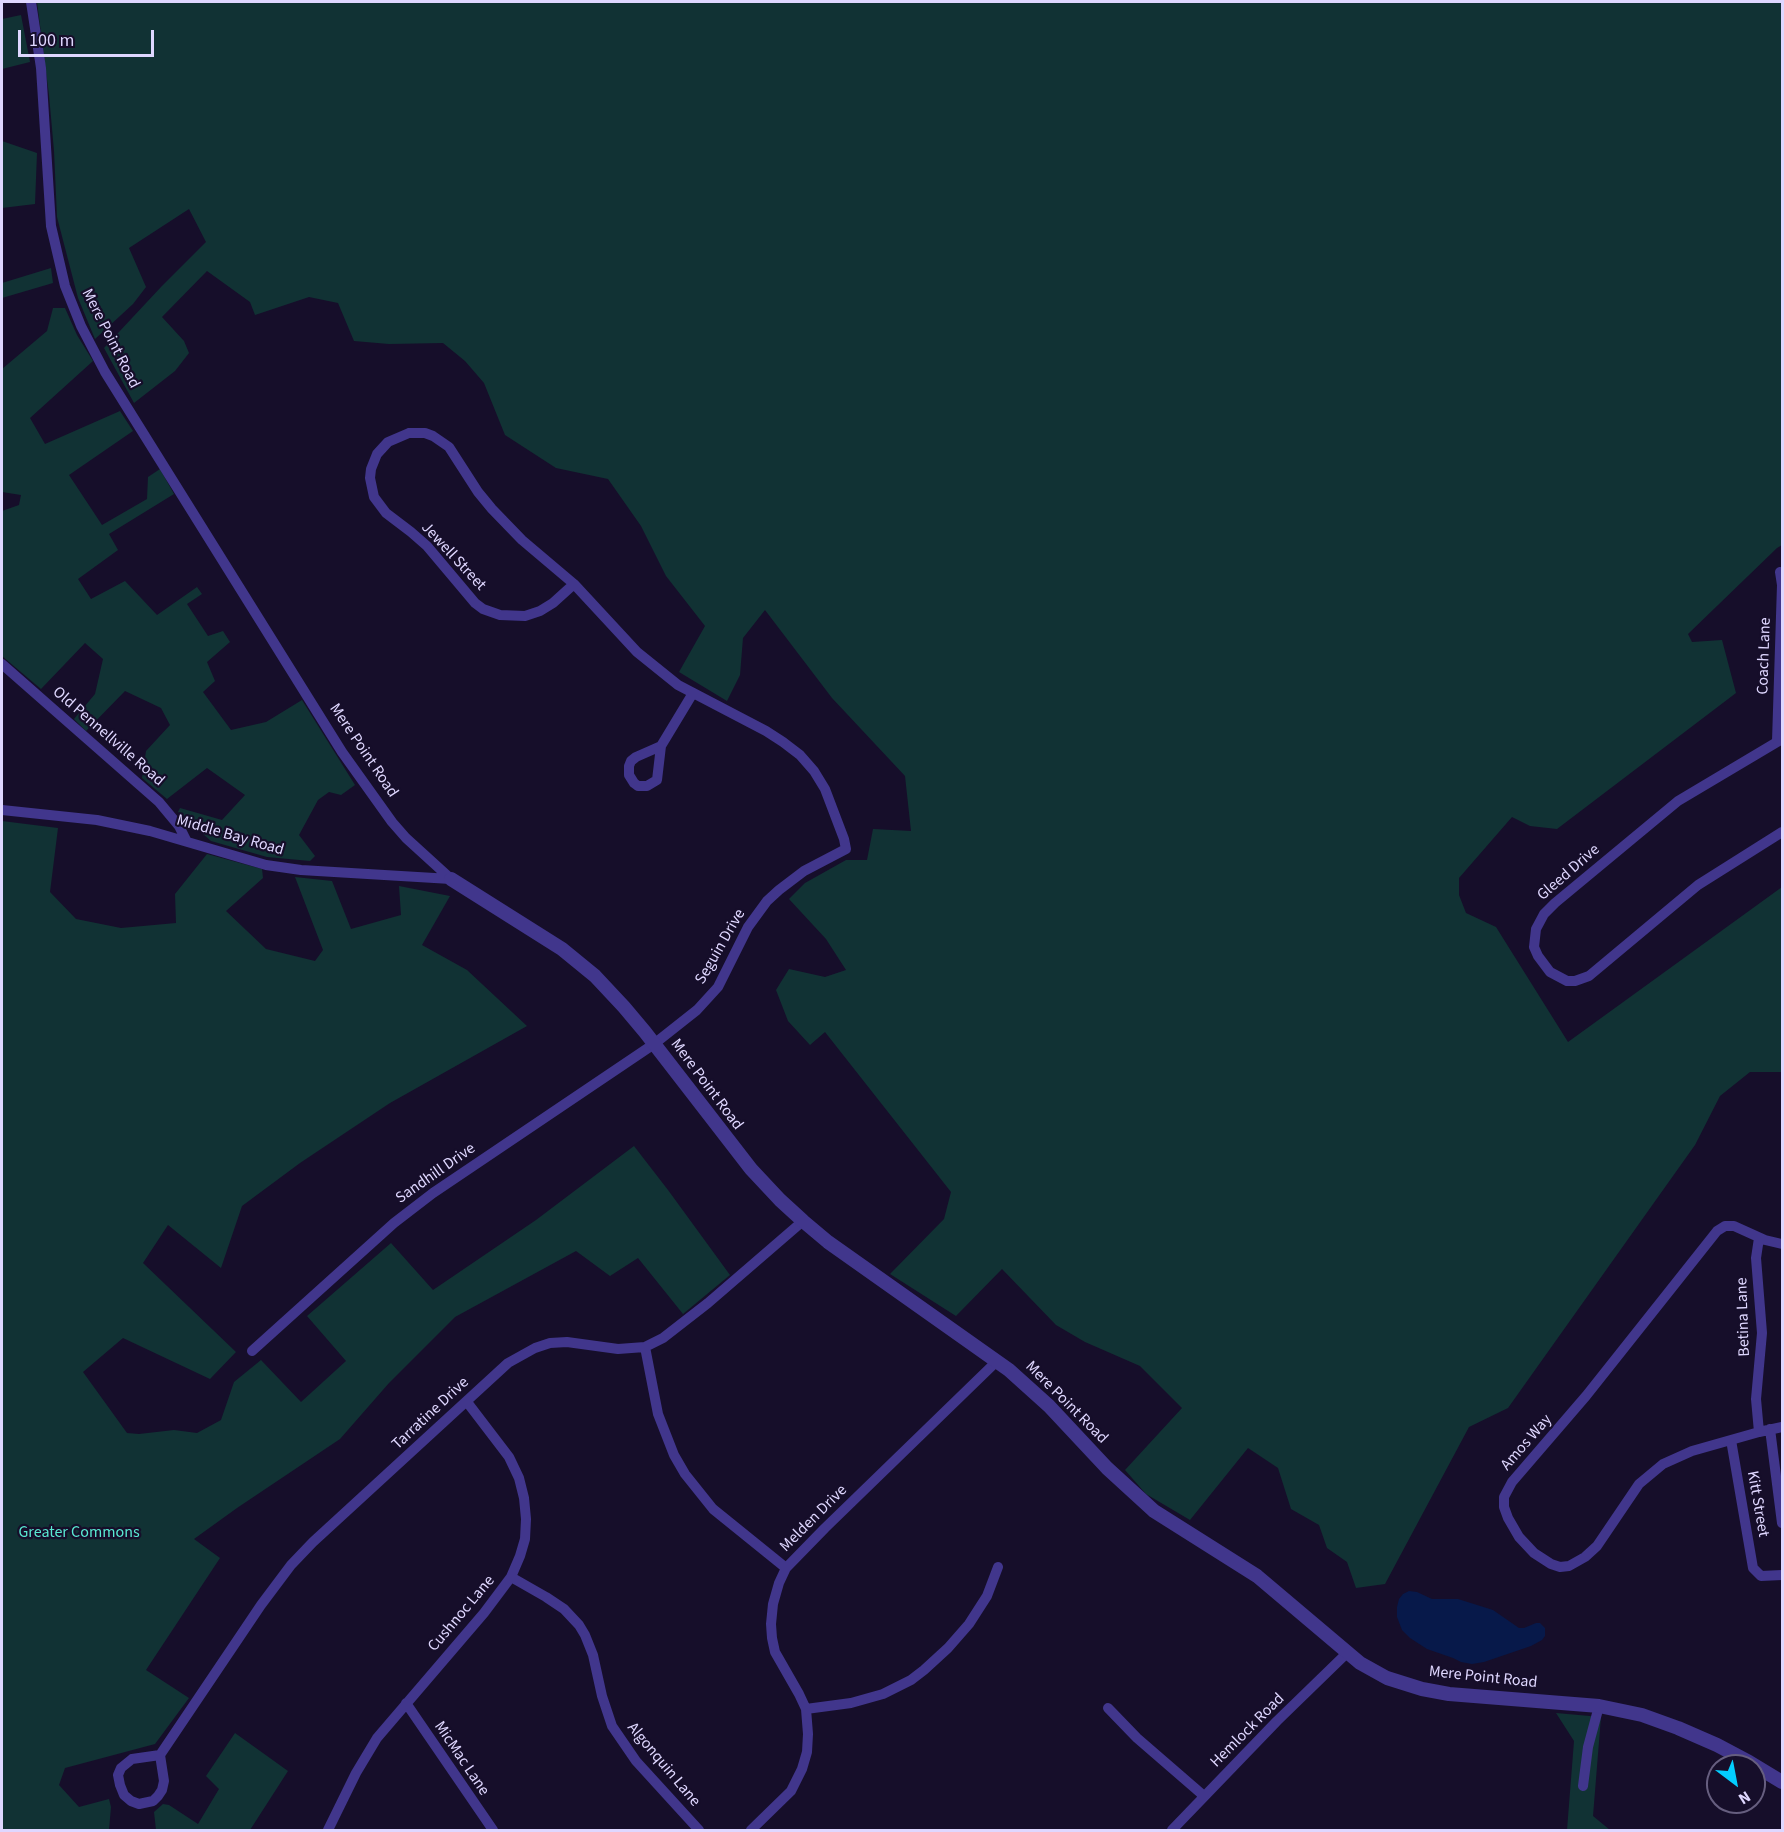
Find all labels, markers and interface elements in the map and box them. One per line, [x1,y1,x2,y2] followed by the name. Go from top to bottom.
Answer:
[21,18,158,56] scale bar
[29,28,74,53] text: 100 m
[77,286,143,392] street label: Mere Point Road
[416,519,490,595] street label: Jewell Street
[1754,617,1776,695] street label: Coach Lane
[48,683,168,791] street label: Old Pennellville Road
[325,700,401,802] street label: Mere Point Road
[174,811,286,861] street label: Middle Bay Road
[1534,841,1604,905] street label: Gleed Drive
[692,906,750,988] street label: Seguin Drive
[666,1036,746,1134] street label: Mere Point Road
[392,1139,480,1209] street label: Sandhill Drive
[1733,1277,1755,1357] street label: Betina Lane
[1021,1358,1111,1448] street label: Mere Point Road
[389,1374,473,1454] street label: Tarratine Drive
[1497,1411,1557,1475] street label: Amos Way
[1742,1469,1772,1539] street label: Kitt Street
[776,1481,852,1557] street label: Melden Drive
[18,1523,140,1543] park label: Greater Commons
[425,1572,499,1656] street label: Cushnoc Lane
[1428,1663,1538,1693] street label: Mere Point Road
[1207,1690,1289,1772] street label: Hemlock Road
[429,1718,493,1800] street label: MicMac Lane
[622,1719,704,1811] street label: Algonquin Lane
[1706,1754,1766,1814] north arrow
[1734,1785,1755,1810] text: N

